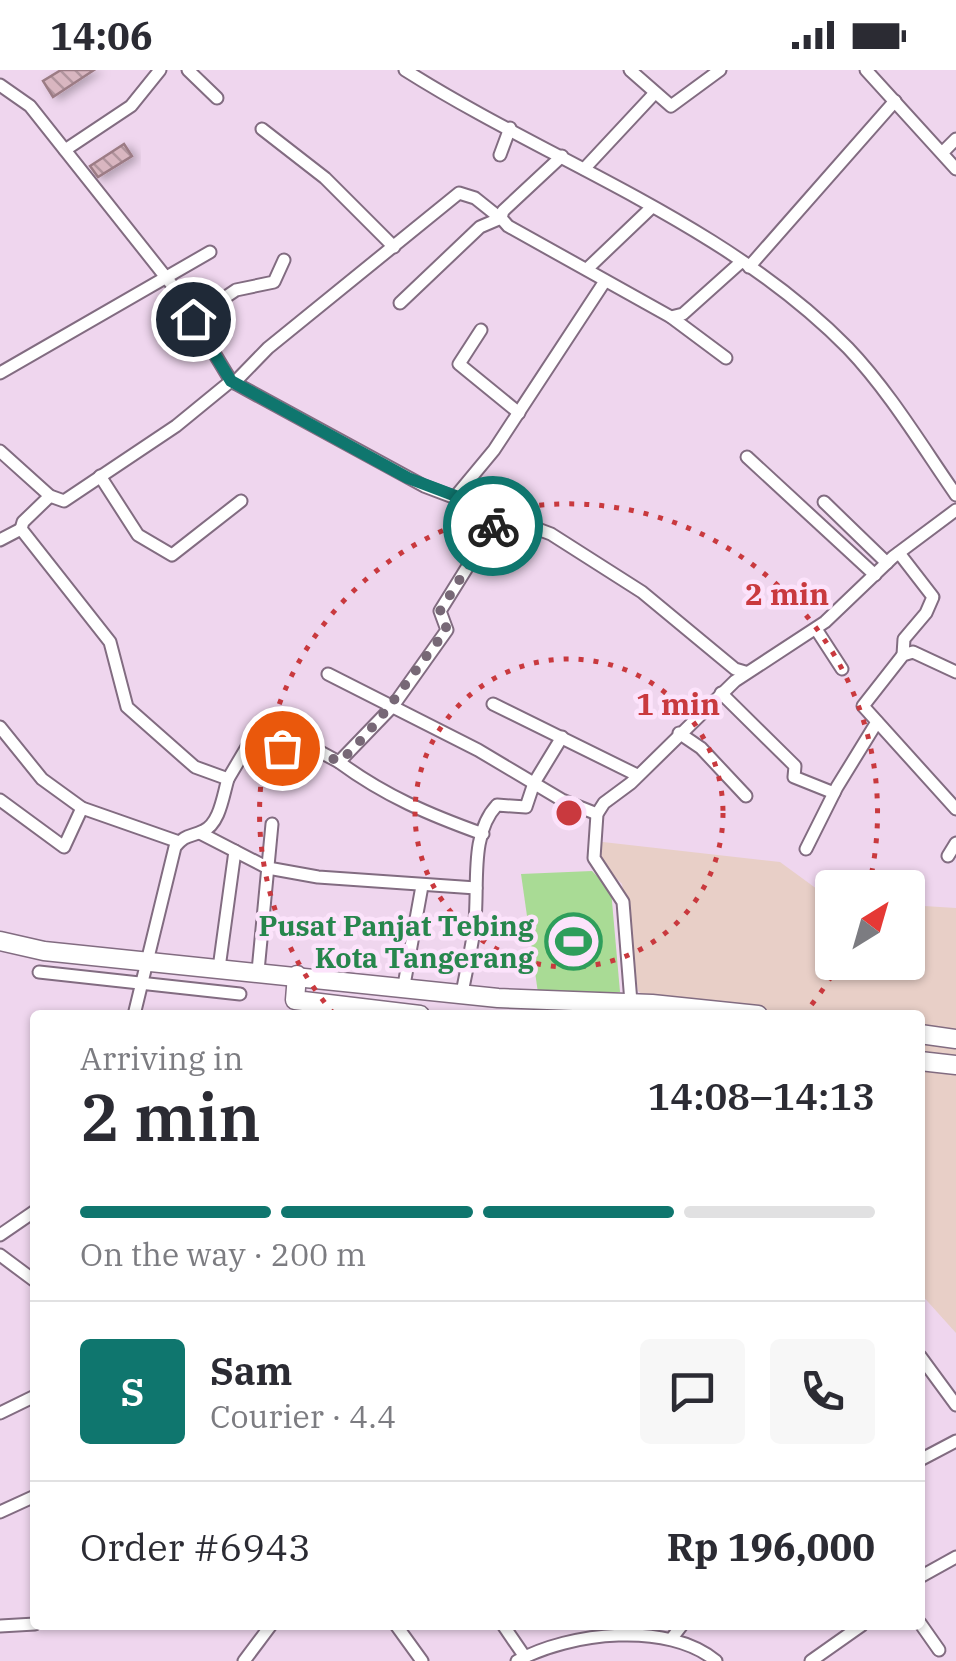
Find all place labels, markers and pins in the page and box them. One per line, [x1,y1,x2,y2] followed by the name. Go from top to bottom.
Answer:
[151,277,236,362] pin
[240,706,325,791] pin
[551,795,587,831] centre of rings
[258,907,535,976] place label: Pusat Panjat Tebing Kota Tangerang
[543,911,603,971] sports icon: Pusat Panjat Tebing Kota Tangerang

